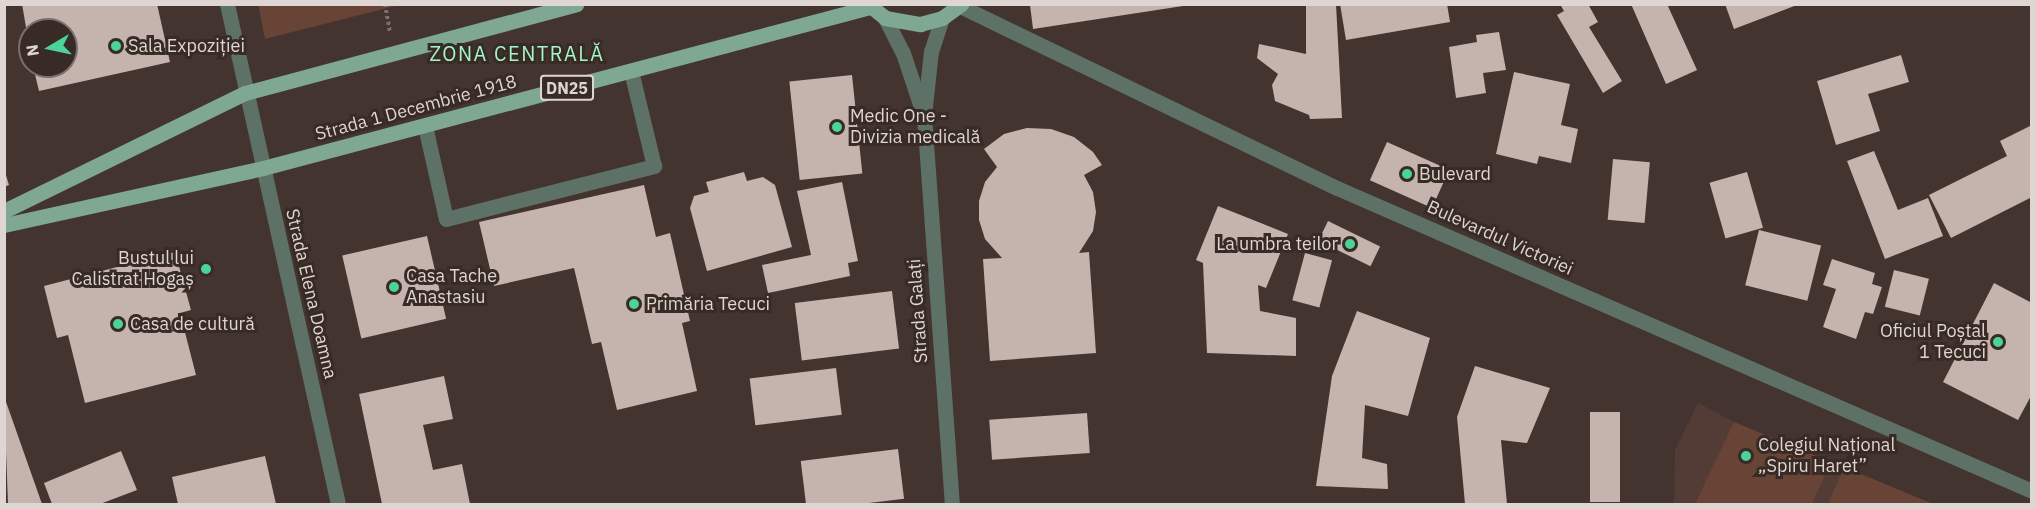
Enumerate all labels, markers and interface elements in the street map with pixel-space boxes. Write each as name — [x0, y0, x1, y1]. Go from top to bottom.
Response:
north arrow — [18, 18, 78, 78]
place label: Sala Expoziției — [128, 35, 245, 57]
marker: Sala Expoziției — [109, 39, 123, 53]
district label: ZONA CENTRALĂ — [429, 41, 605, 65]
text: N — [21, 43, 43, 58]
street label: Strada 1 Decembrie 1918 — [313, 71, 519, 145]
road number: DN25 — [540, 75, 594, 101]
place label: Medic One - Divizia medicală — [850, 106, 980, 148]
marker: Medic One - Divizia medicală — [828, 118, 846, 136]
place label: Bulevard — [1419, 163, 1491, 185]
marker: Bulevard — [1400, 167, 1414, 181]
street label: Bulevardul Victoriei — [1424, 196, 1576, 280]
street label: Strada Elena Doamna — [281, 207, 341, 381]
place label: La umbra teilor — [1216, 233, 1338, 255]
marker: La umbra teilor — [1343, 237, 1357, 251]
place label: Bustul lui Calistrat Hogaș — [72, 248, 194, 290]
street label: Strada Galați — [904, 258, 932, 364]
marker: Bustul lui Calistrat Hogaș — [199, 262, 213, 276]
place label: Casa Tache Anastasiu — [406, 266, 497, 308]
marker: Casa Tache Anastasiu — [387, 280, 401, 294]
place label: Primăria Tecuci — [646, 293, 770, 315]
marker: Primăria Tecuci — [627, 297, 641, 311]
place label: Casa de cultură — [130, 313, 255, 335]
marker: Casa de cultură — [111, 317, 125, 331]
place label: Oficiul Poștal 1 Tecuci — [1880, 321, 1986, 364]
marker: Oficiul Poștal 1 Tecuci — [1991, 335, 2005, 349]
place label: Colegiul Național „Spiru Haret” — [1758, 435, 1895, 478]
marker: Colegiul Național „Spiru Haret” — [1739, 449, 1753, 463]

